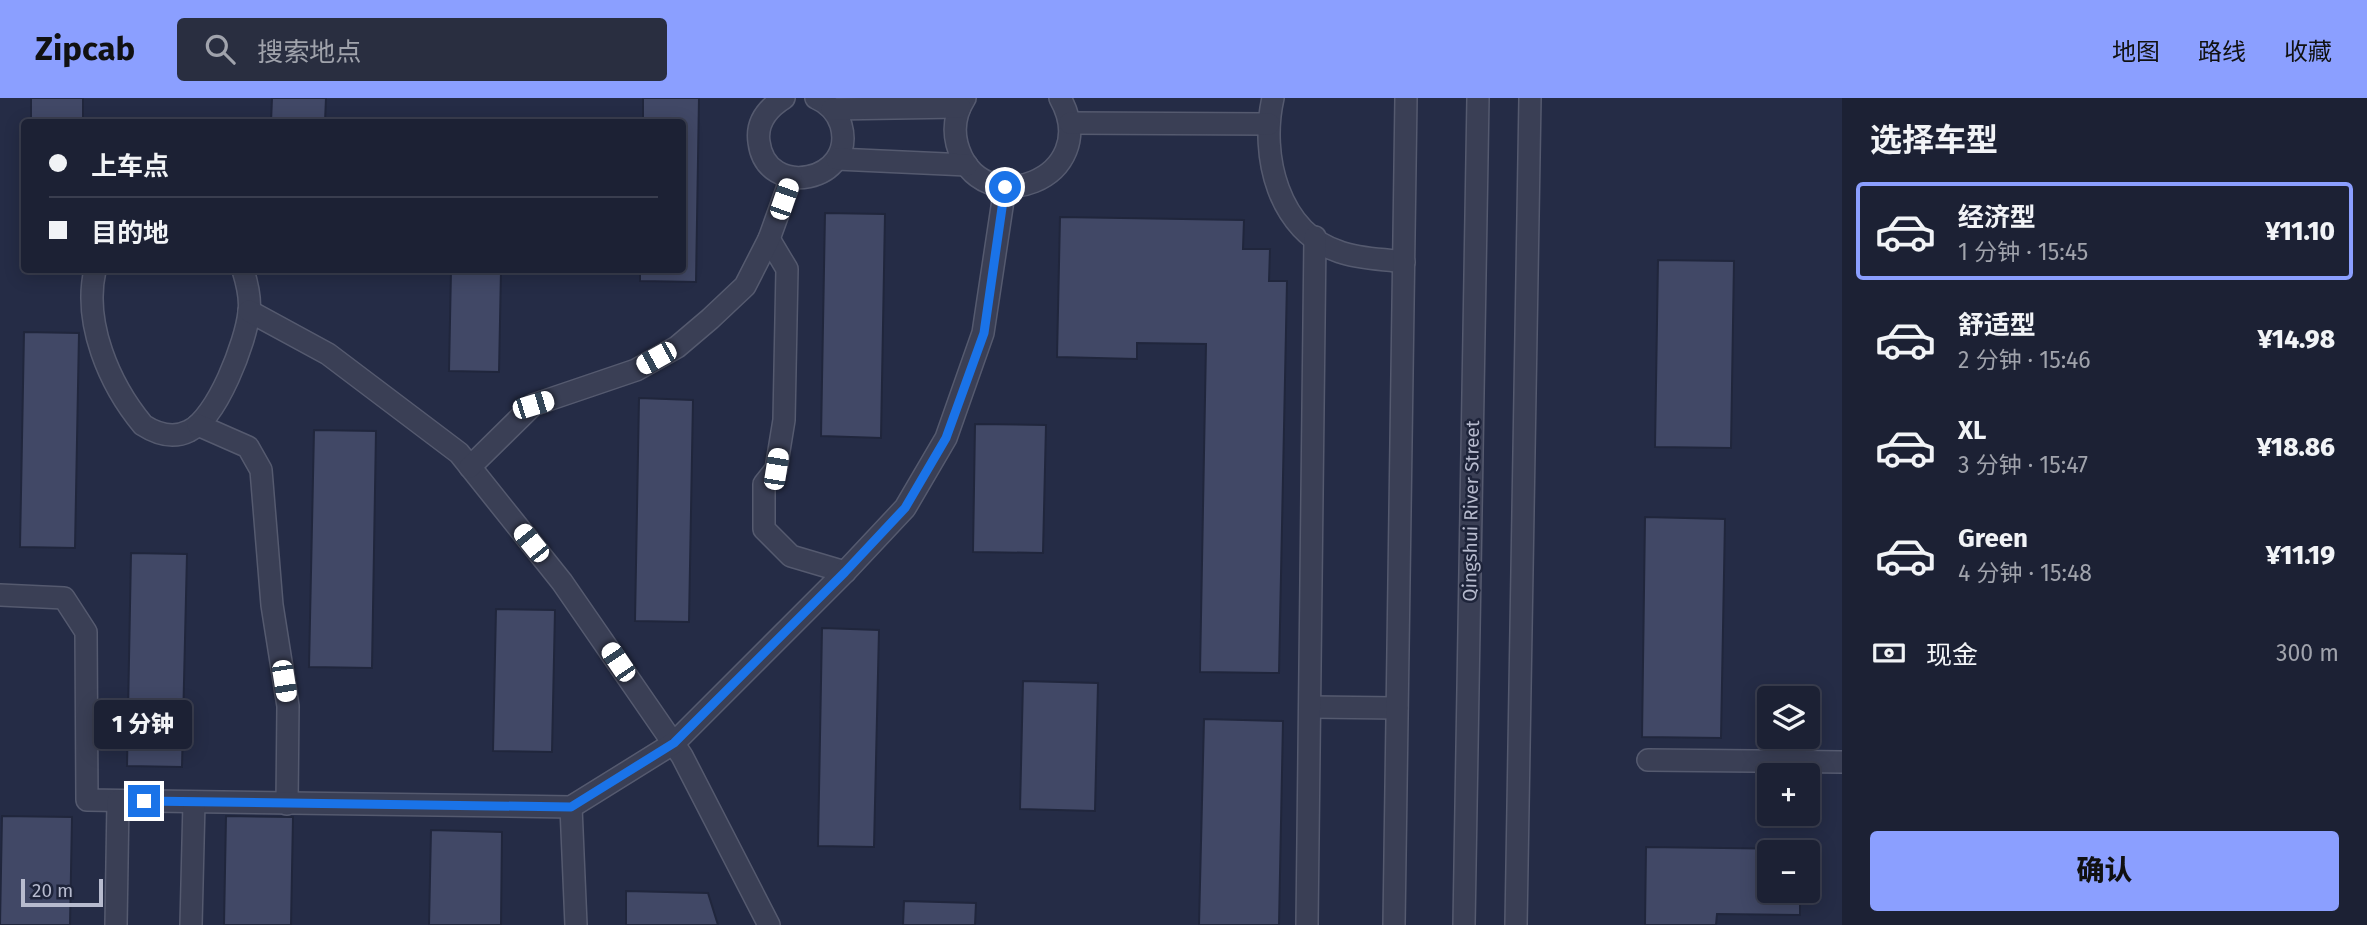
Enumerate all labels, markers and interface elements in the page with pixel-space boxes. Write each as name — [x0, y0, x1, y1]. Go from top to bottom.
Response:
search box — [177, 18, 667, 81]
text: Zipcab — [35, 29, 135, 69]
icon: search — [201, 30, 239, 68]
text: 搜索地点 — [257, 37, 361, 68]
text: 地图 — [2112, 38, 2160, 66]
text: 路线 — [2198, 38, 2246, 66]
text: 收藏 — [2284, 38, 2332, 66]
text: 选择车型 — [1870, 121, 1998, 159]
text: 上车点 — [91, 151, 169, 182]
route start — [989, 171, 1021, 203]
car — [768, 176, 801, 222]
icon: car — [1874, 200, 1937, 263]
text: 经济型 — [1958, 202, 2036, 233]
text: ¥11.10 — [2265, 216, 2335, 247]
text: 目的地 — [91, 218, 169, 249]
text: 1 分钟 · 15:45 — [1958, 238, 2088, 266]
icon: car — [1874, 308, 1937, 371]
text: 舒适型 — [1958, 310, 2036, 341]
text: ¥14.98 — [2258, 324, 2335, 355]
car — [633, 339, 680, 377]
text: 2 分钟 · 15:46 — [1958, 346, 2091, 374]
car — [510, 389, 557, 421]
text: XL — [1958, 415, 1986, 446]
icon: car — [1874, 416, 1937, 479]
street label: Qingshui River Street — [1458, 420, 1484, 602]
text: ¥18.86 — [2257, 432, 2335, 463]
car — [763, 447, 790, 491]
text: 3 分钟 · 15:47 — [1958, 451, 2088, 479]
car — [510, 520, 553, 566]
text: Green — [1958, 523, 2028, 554]
icon: car — [1874, 524, 1937, 587]
text: ¥11.19 — [2266, 540, 2335, 571]
text: 4 分钟 · 15:48 — [1958, 559, 2092, 587]
icon: cash — [1870, 634, 1908, 672]
car — [598, 639, 639, 685]
text: 300 m — [2276, 639, 2339, 667]
text: 现金 — [1926, 640, 1978, 671]
car — [271, 659, 298, 703]
map controls — [1757, 686, 1820, 903]
button: layers — [1757, 686, 1820, 749]
callout: 1 分钟 — [95, 700, 193, 748]
text: 1 分钟 — [112, 710, 174, 738]
button: + — [1757, 763, 1820, 826]
route end — [128, 785, 160, 817]
button: 确认 — [1870, 831, 2339, 911]
button: − — [1757, 840, 1820, 903]
scale bar — [21, 876, 103, 908]
text: 20 m — [32, 879, 73, 902]

